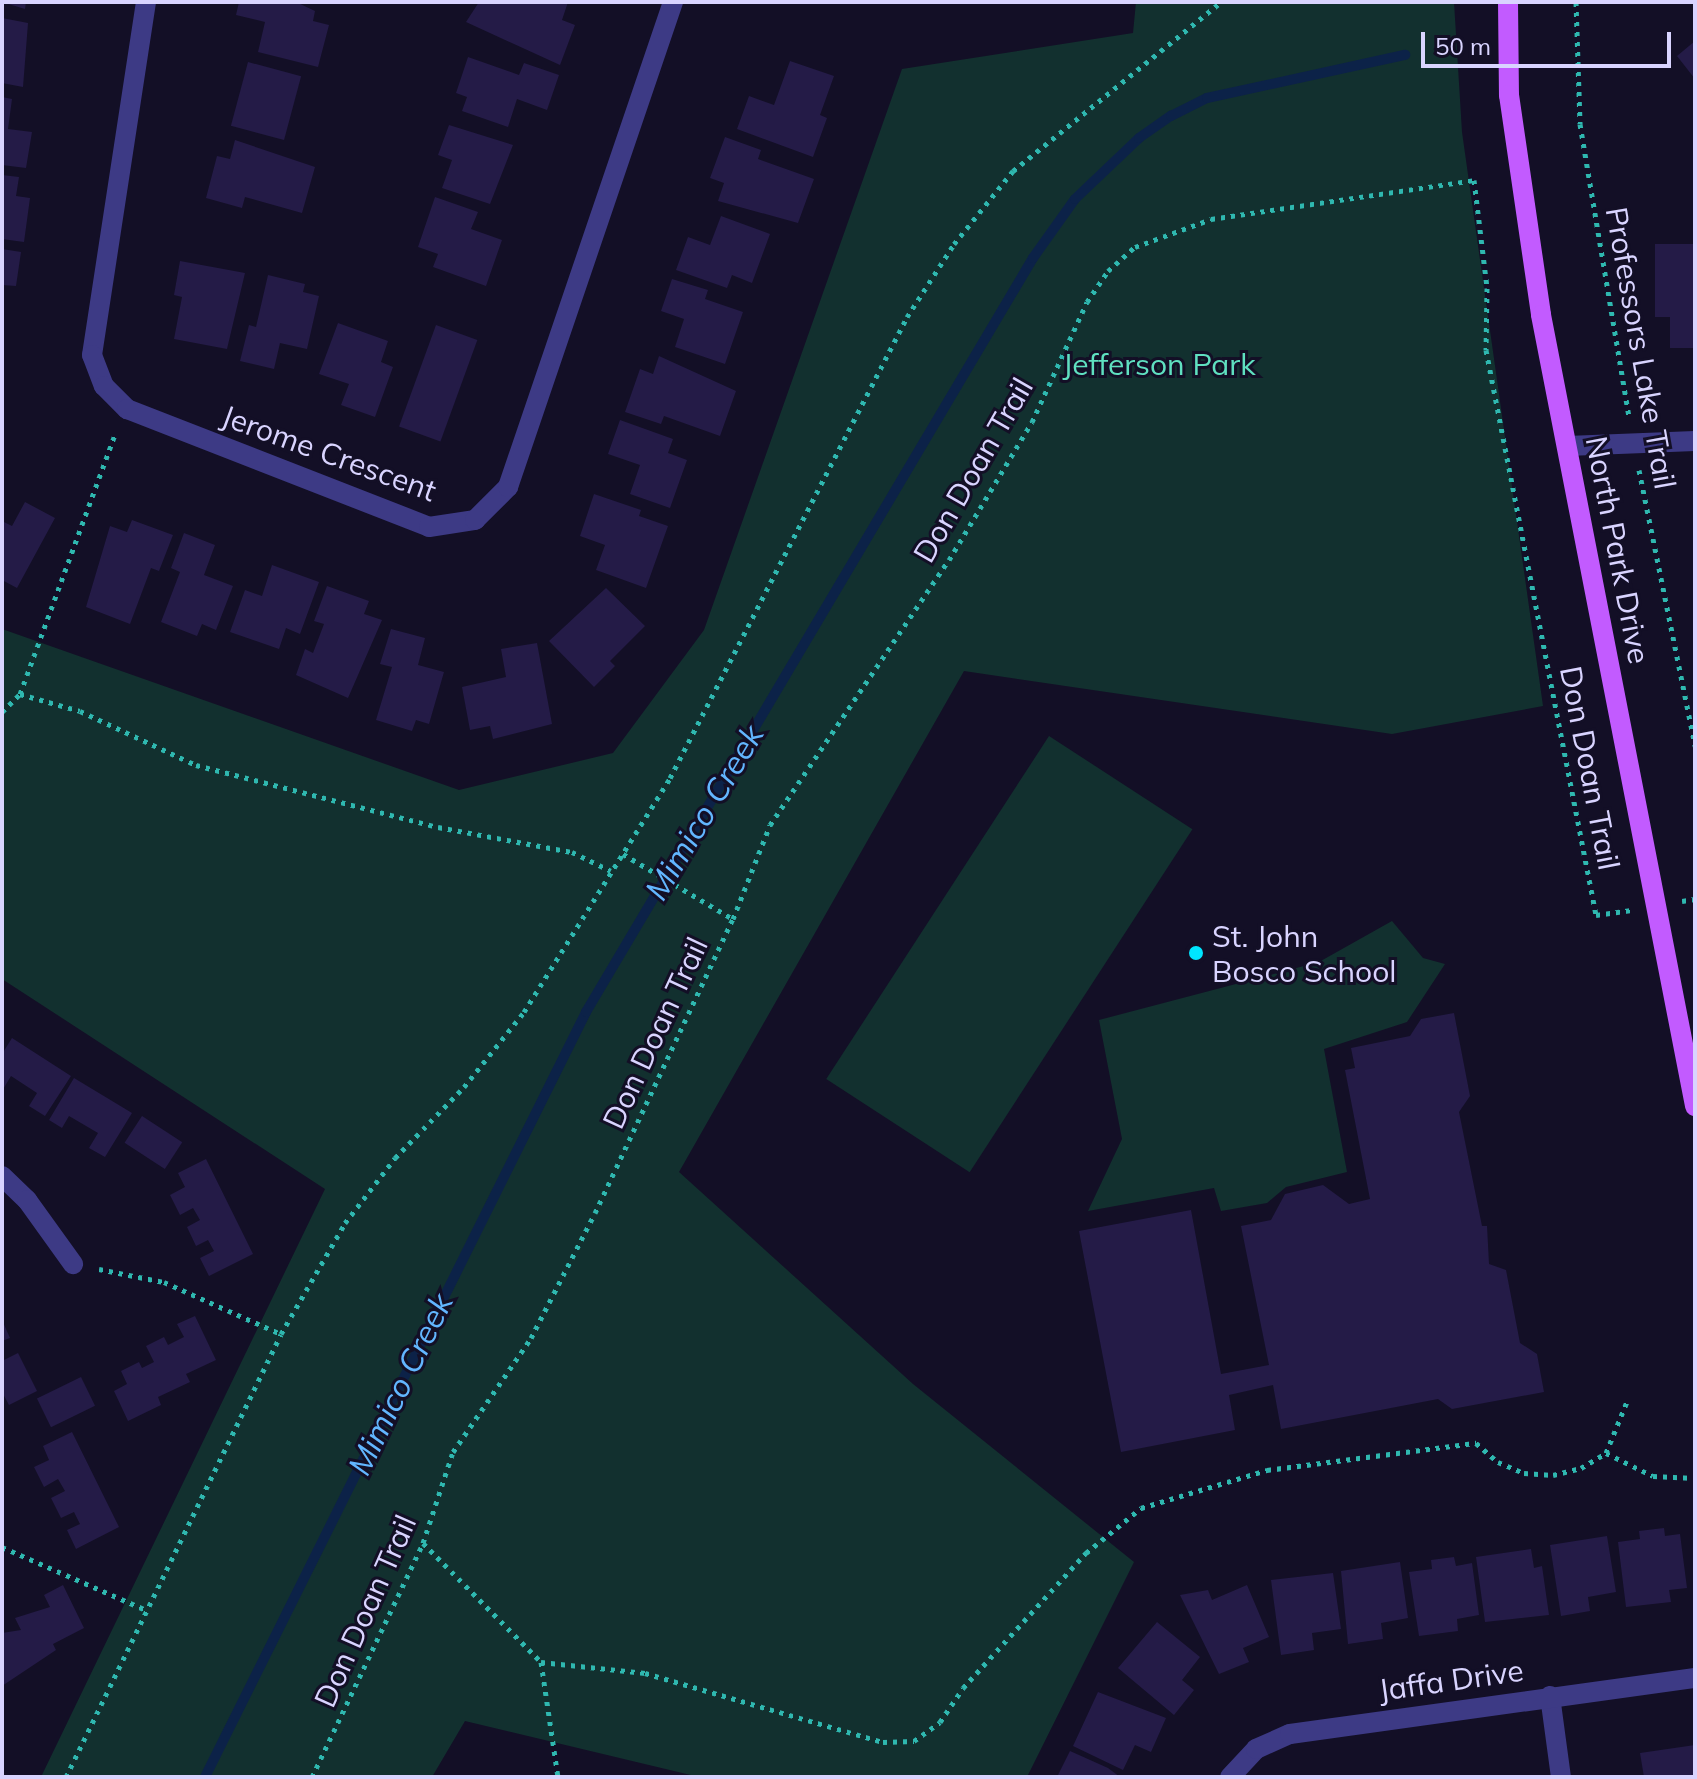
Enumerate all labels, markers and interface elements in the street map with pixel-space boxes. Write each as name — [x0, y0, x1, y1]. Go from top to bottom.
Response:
scale bar — [1425, 16, 1675, 66]
text: 50 m — [1435, 31, 1491, 61]
street label: Professors Lake Trail — [1598, 204, 1684, 492]
park label: Jefferson Park — [1062, 346, 1256, 382]
street label: Don Doan Trail — [906, 371, 1040, 569]
street label: Jerome Crescent — [217, 397, 441, 509]
street label: North Park Drive — [1578, 433, 1658, 667]
street label: Don Doan Trail — [1553, 663, 1627, 873]
water label: Mimico Creek — [637, 717, 771, 907]
place label: St. John Bosco School — [1212, 918, 1396, 988]
street label: Don Doan Trail — [595, 932, 715, 1134]
marker: St. John Bosco School — [1187, 944, 1205, 962]
water label: Mimico Creek — [339, 1287, 461, 1481]
street label: Don Doan Trail — [307, 1509, 423, 1713]
street label: Jaffa Drive — [1376, 1652, 1526, 1708]

